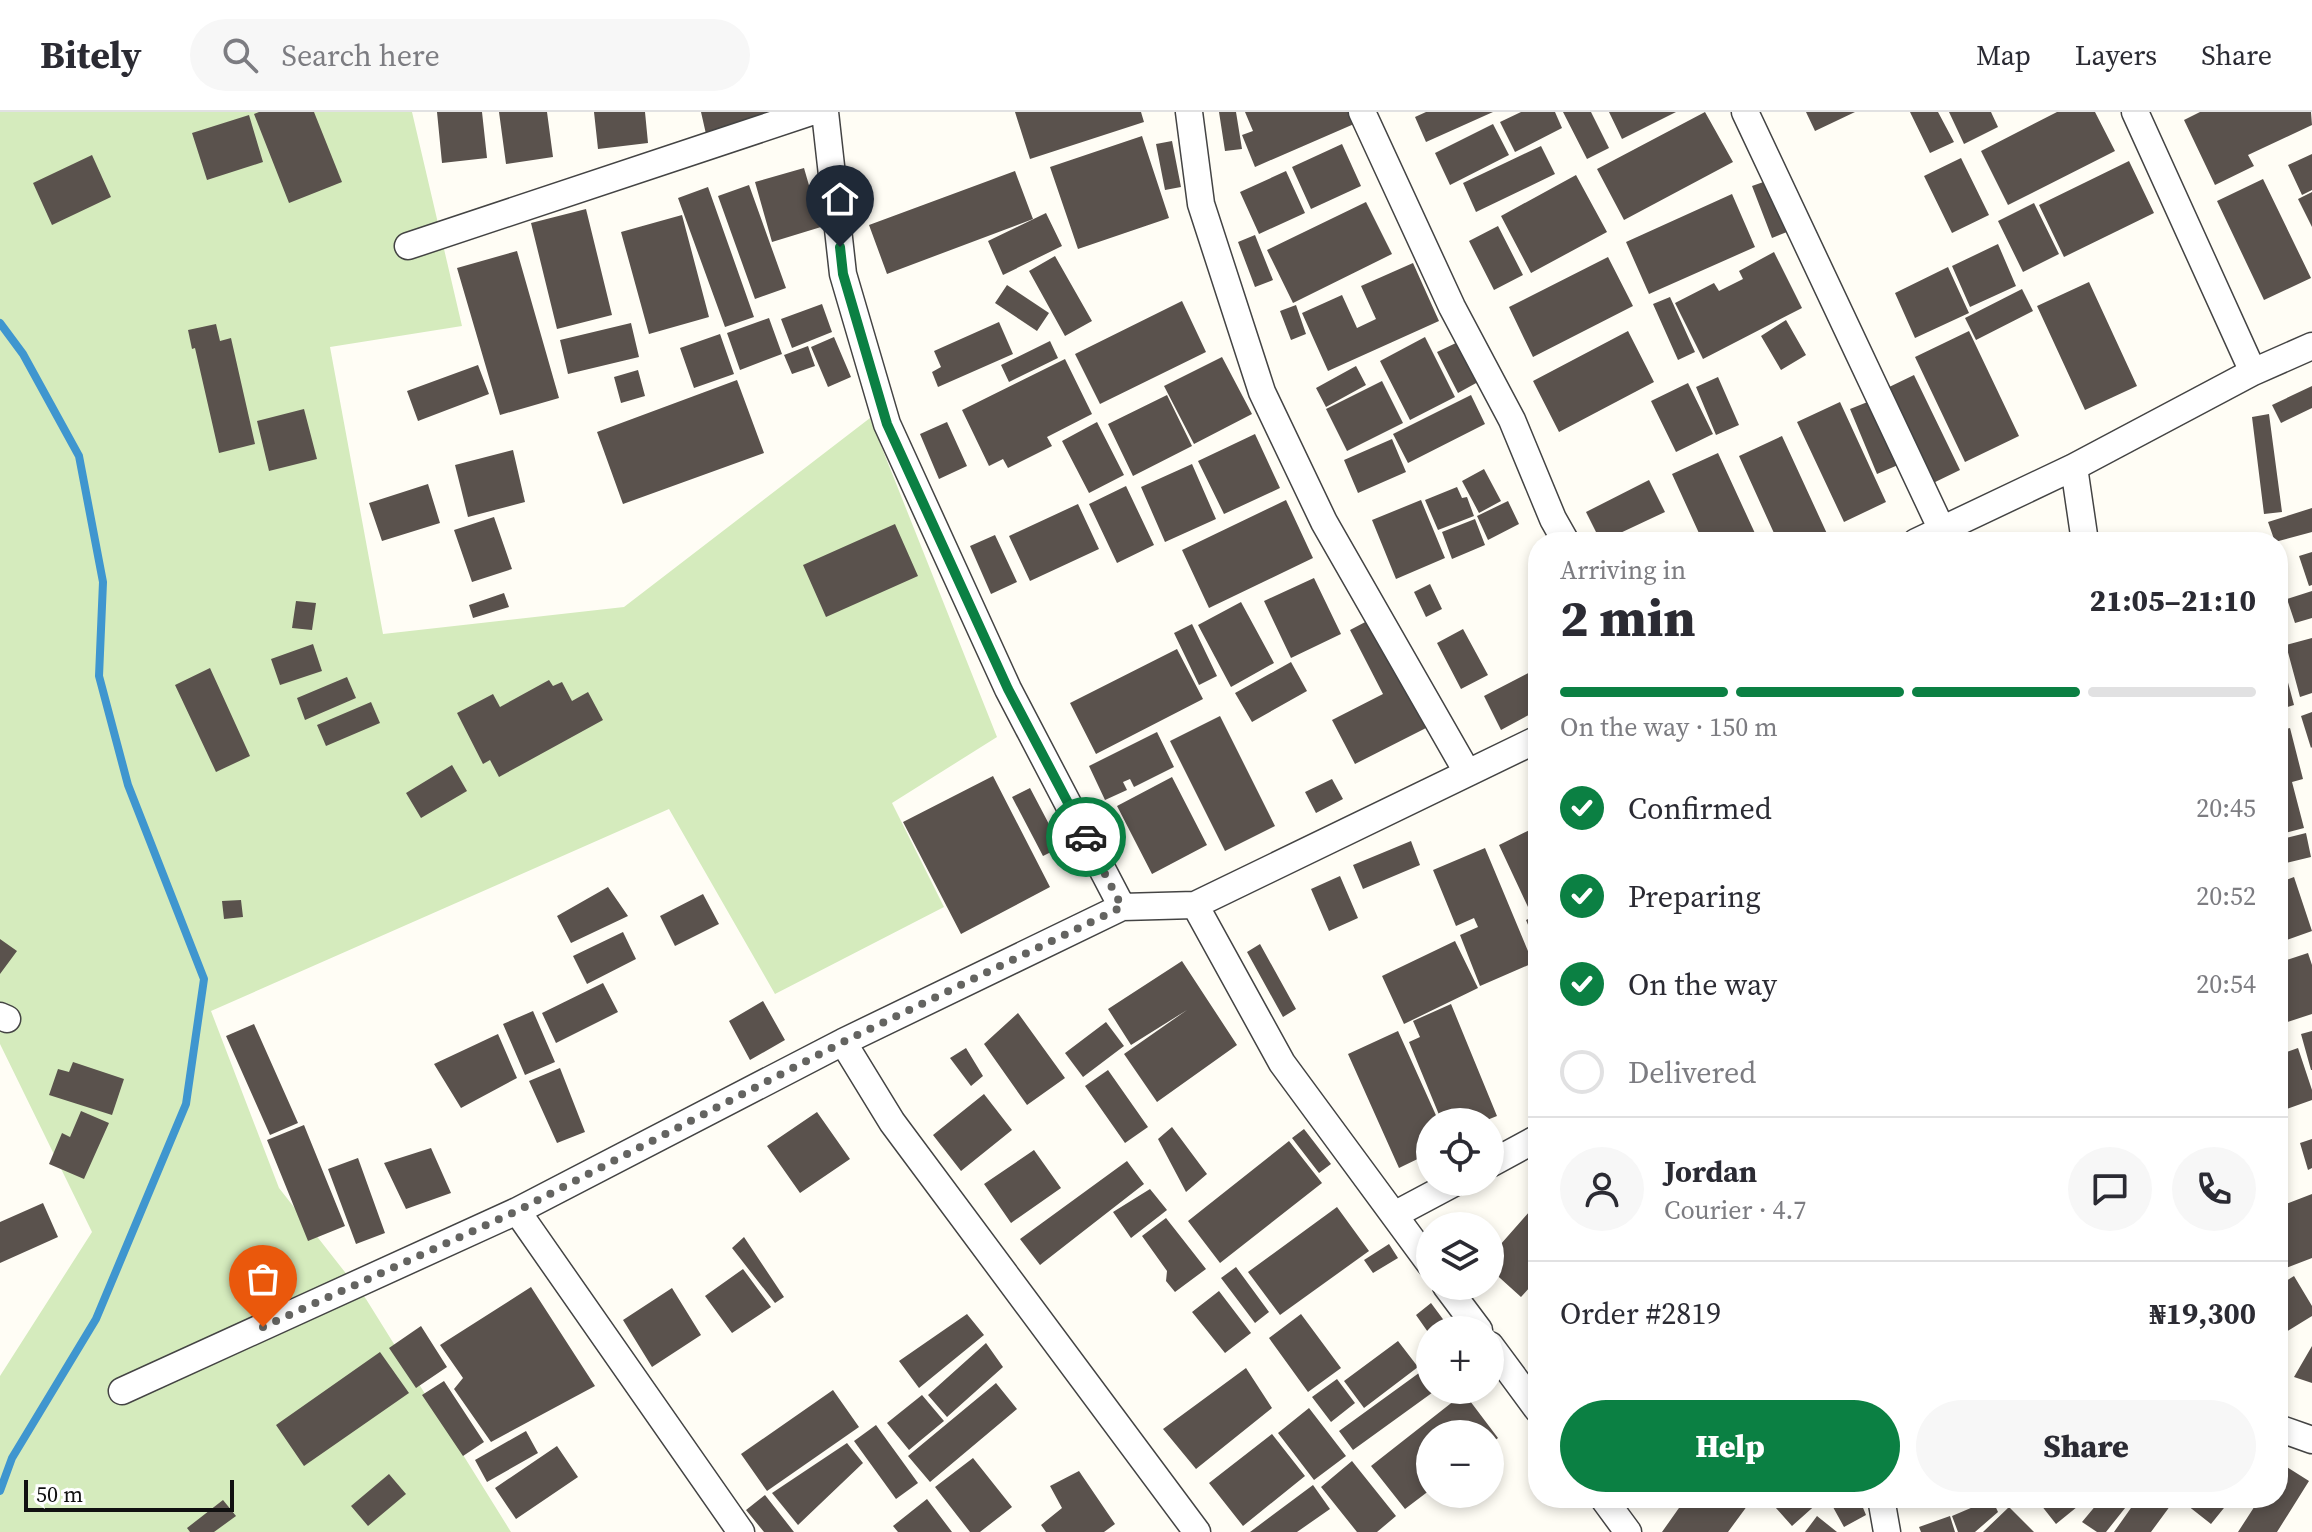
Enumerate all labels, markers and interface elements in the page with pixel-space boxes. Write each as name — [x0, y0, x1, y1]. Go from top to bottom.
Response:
search box — [190, 19, 750, 91]
text: Bitely — [40, 29, 142, 81]
icon: search — [218, 33, 262, 77]
text: Search here — [282, 35, 440, 76]
text: Map — [1976, 36, 2031, 74]
text: Layers — [2075, 36, 2157, 74]
text: Share — [2201, 36, 2272, 74]
pin — [806, 165, 874, 247]
icon: home — [818, 177, 862, 221]
text: Arriving in — [1560, 552, 1686, 588]
text: 21:05–21:10 — [2089, 580, 2256, 621]
text: 2 min — [1560, 582, 1696, 653]
text: On the way · 150 m — [1560, 709, 1778, 745]
icon: check — [1560, 786, 1604, 830]
text: Confirmed — [1628, 788, 1772, 829]
text: 20:45 — [2196, 790, 2256, 826]
courier — [1046, 797, 1126, 877]
icon: car — [1064, 815, 1108, 859]
icon: check — [1560, 874, 1604, 918]
text: Preparing — [1628, 876, 1761, 917]
text: 20:52 — [2196, 878, 2256, 914]
icon: check — [1560, 962, 1604, 1006]
text: On the way — [1628, 964, 1777, 1005]
text: 20:54 — [2196, 966, 2256, 1002]
text: Delivered — [1628, 1052, 1756, 1093]
map controls — [1416, 1108, 1504, 1508]
button: locate — [1416, 1108, 1504, 1196]
button: person — [1560, 1147, 1644, 1231]
button: chat — [2068, 1147, 2152, 1231]
button: phone — [2172, 1147, 2256, 1231]
text: Jordan — [1664, 1151, 1757, 1192]
text: Courier · 4.7 — [1664, 1192, 1806, 1228]
button: layers — [1416, 1212, 1504, 1300]
pin — [229, 1245, 297, 1327]
icon: bag — [241, 1257, 285, 1301]
text: Order #2819 — [1560, 1293, 1721, 1334]
text: ₦19,300 — [2149, 1293, 2256, 1334]
button: + — [1416, 1316, 1504, 1404]
button: Help — [1560, 1400, 1900, 1492]
button: Share — [1916, 1400, 2256, 1492]
button: − — [1416, 1420, 1504, 1508]
scale bar — [24, 1476, 234, 1512]
text: 50 m — [36, 1479, 83, 1509]

